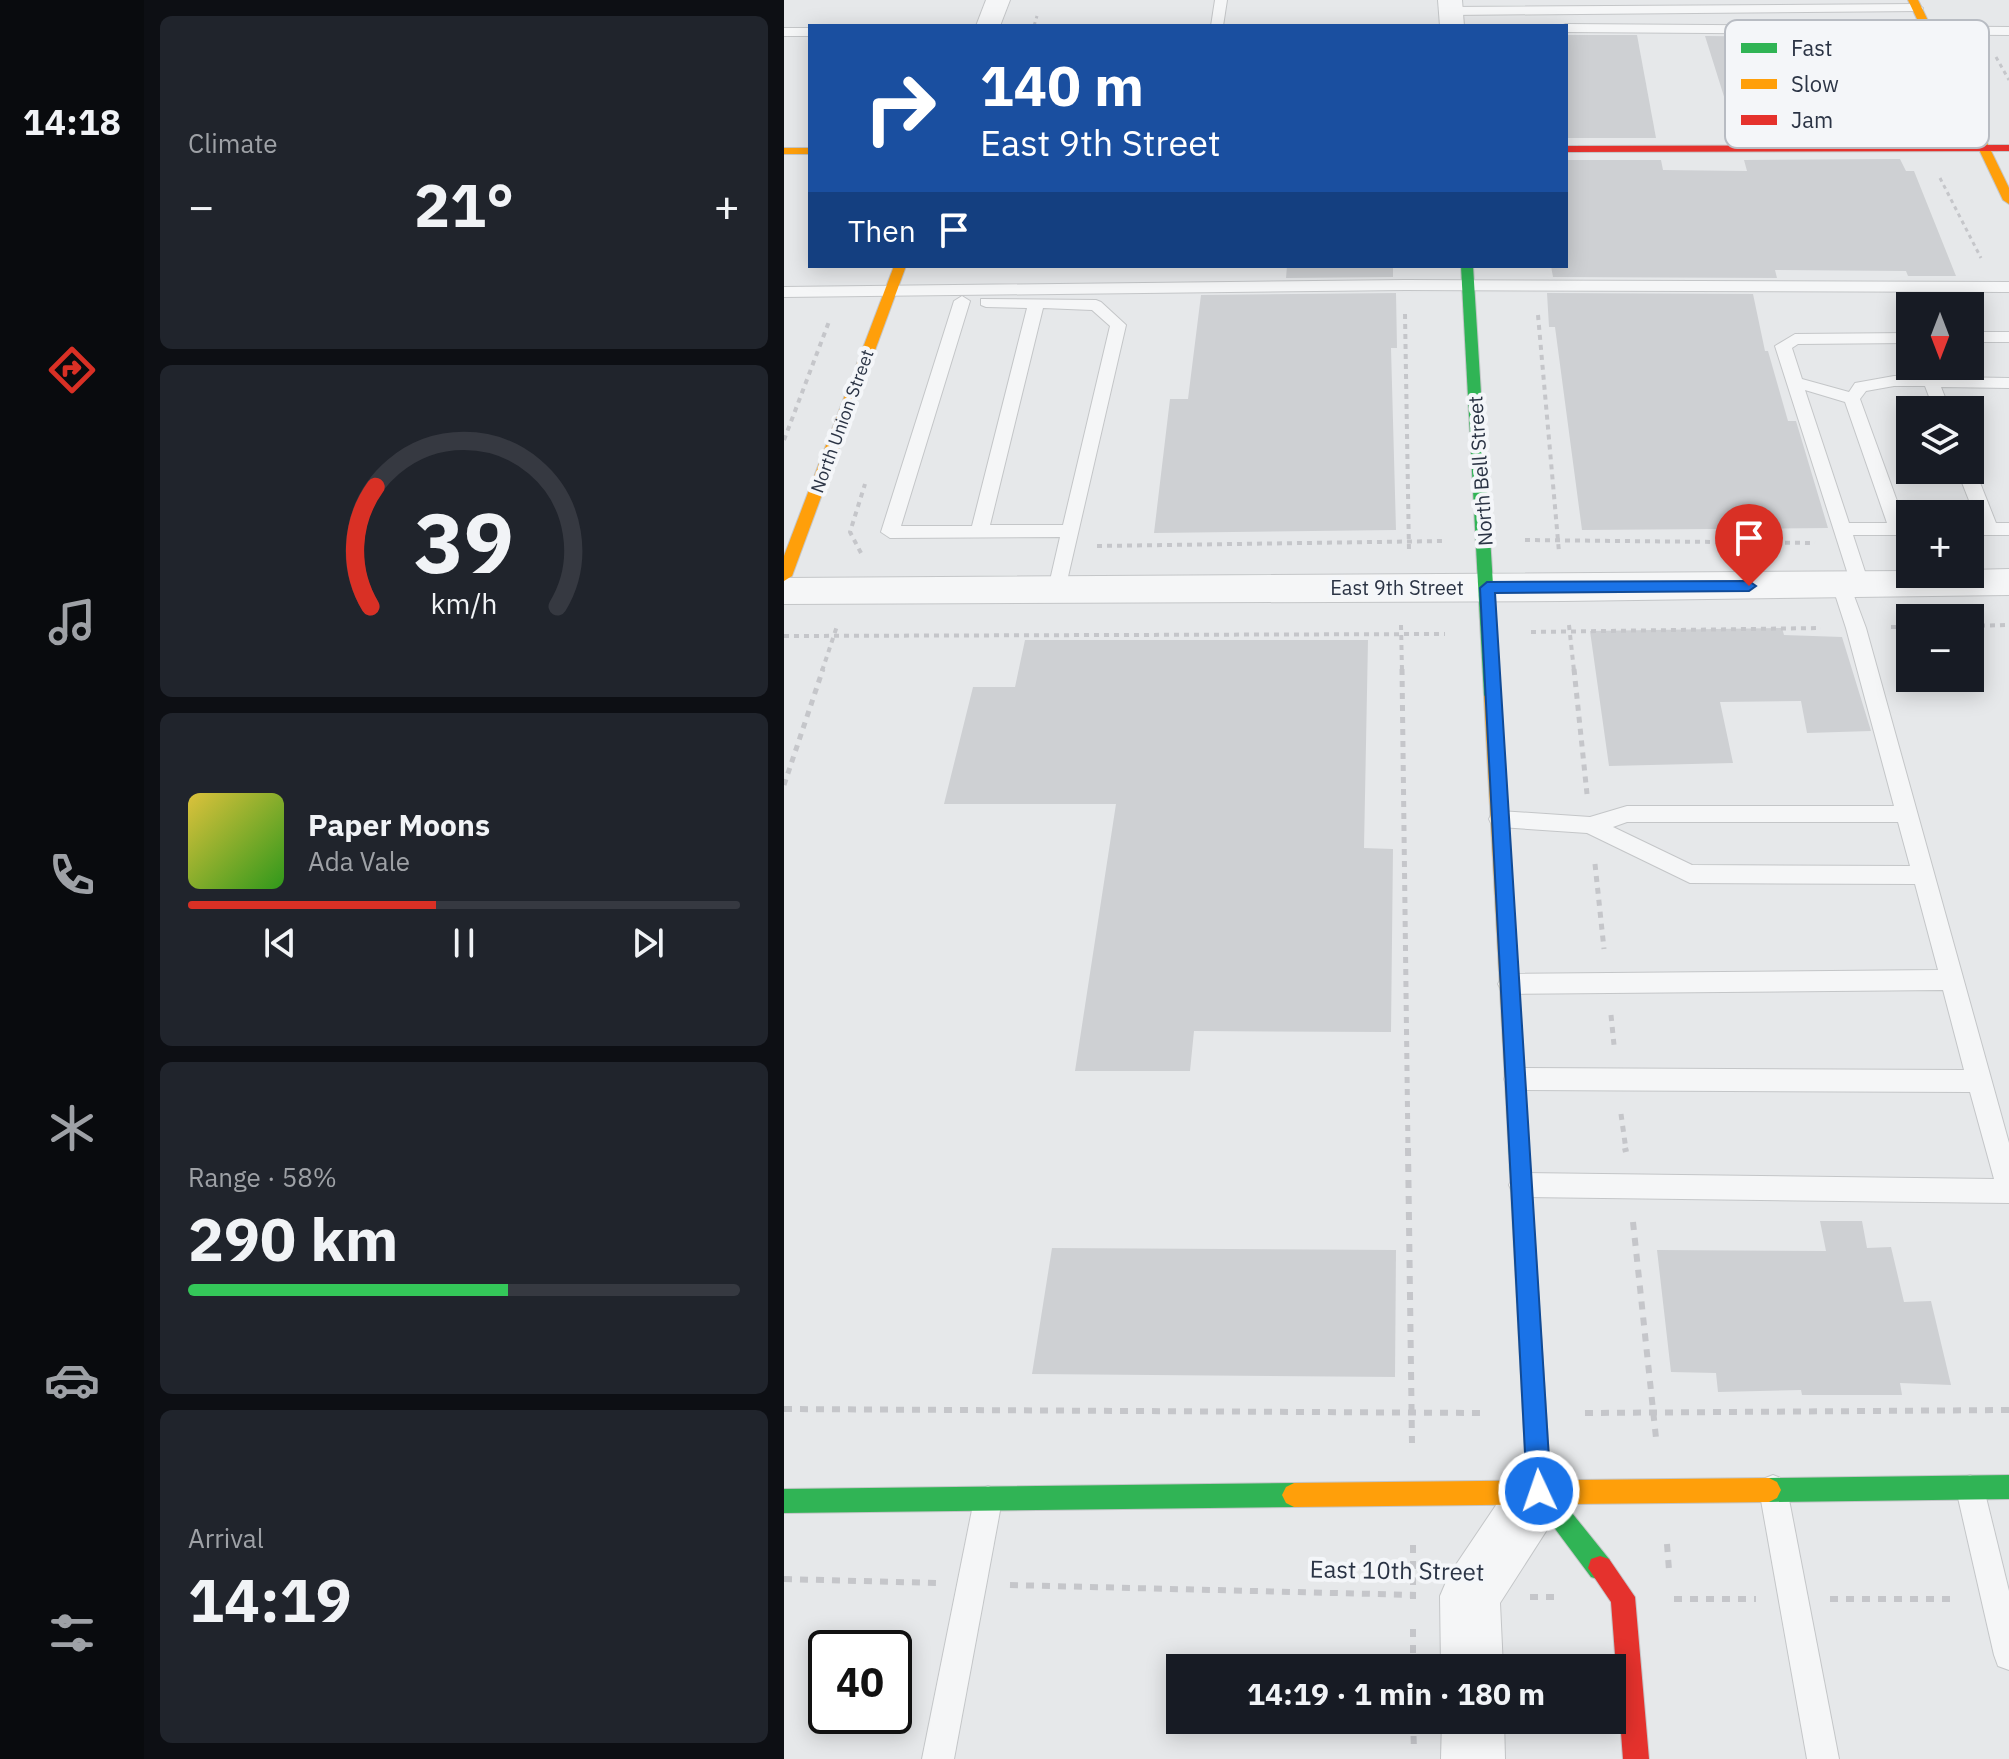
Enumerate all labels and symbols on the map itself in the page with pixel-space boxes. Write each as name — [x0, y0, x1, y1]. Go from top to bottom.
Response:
legend — [1725, 20, 1989, 148]
text: Fast — [1791, 33, 1832, 62]
text: Slow — [1791, 69, 1839, 98]
text: Jam — [1791, 105, 1833, 134]
north arrow — [1896, 292, 1984, 380]
street label: North Union Street — [805, 346, 879, 496]
street label: North Bell Street — [1461, 395, 1499, 547]
pin — [1715, 504, 1783, 586]
street label: East 9th Street — [1330, 574, 1464, 601]
position arrow — [1497, 1449, 1581, 1533]
street label: East 10th Street — [1309, 1552, 1485, 1588]
speed limit sign: 40 — [808, 1630, 912, 1734]

